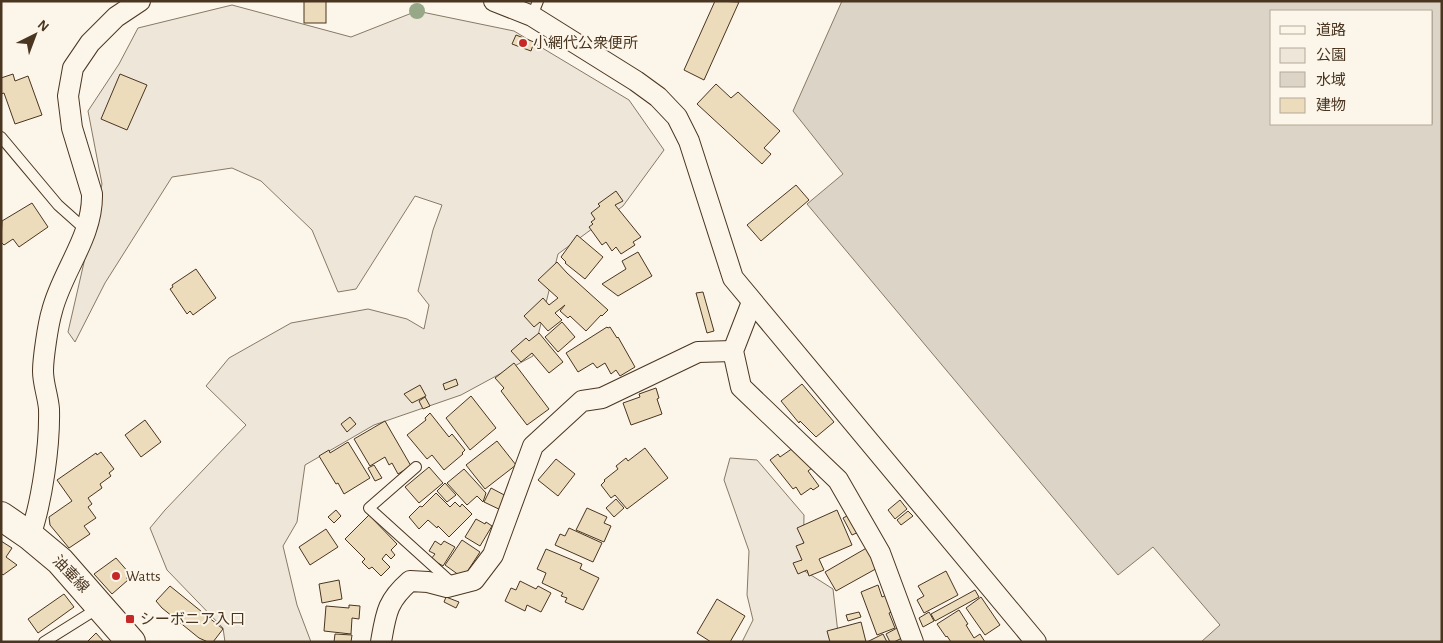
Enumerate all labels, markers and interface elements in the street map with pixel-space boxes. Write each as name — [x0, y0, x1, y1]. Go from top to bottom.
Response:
north arrow — [10, 10, 60, 60]
legend — [1270, 10, 1433, 125]
text: N — [35, 18, 51, 35]
text: 道路 — [1316, 22, 1346, 38]
place label: 小網代公衆便所 — [533, 34, 638, 51]
marker: 小網代公衆便所 — [517, 37, 529, 49]
text: 公園 — [1316, 47, 1346, 63]
text: 水域 — [1316, 72, 1346, 88]
text: 建物 — [1316, 97, 1346, 113]
street label: 油壷線 — [50, 552, 92, 596]
place label: Watts — [126, 569, 161, 584]
marker: Watts — [110, 570, 122, 582]
place label: シーボニア入口 — [140, 611, 245, 627]
marker: シーボニア入口 — [124, 613, 136, 625]

